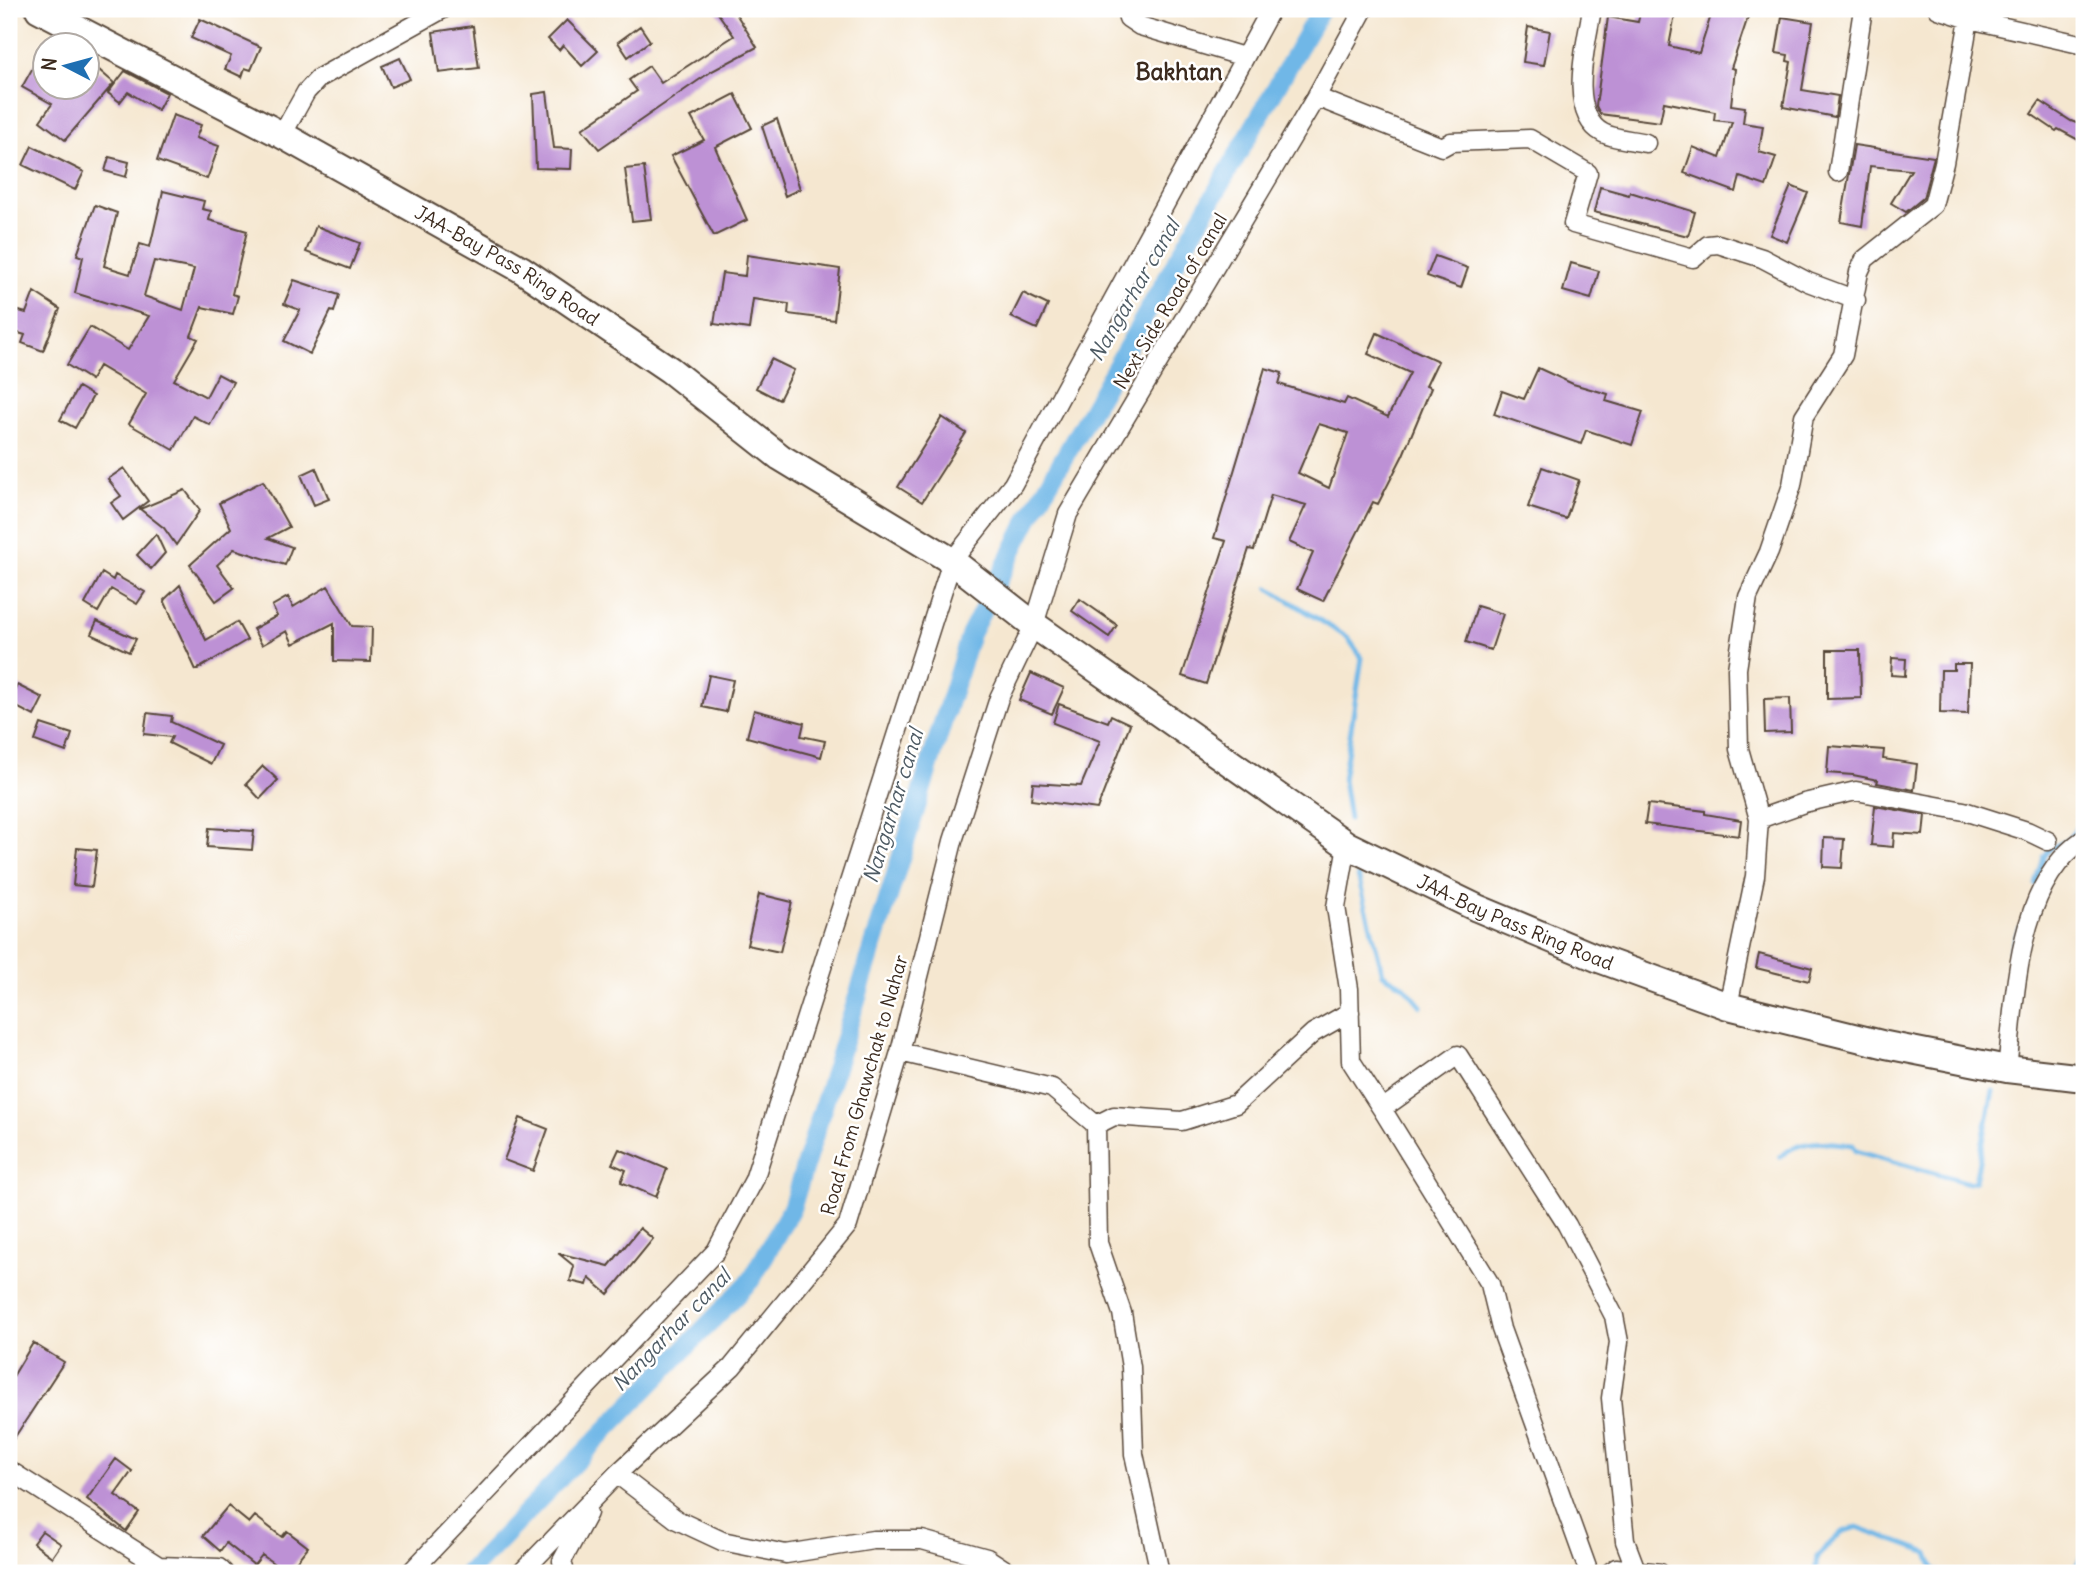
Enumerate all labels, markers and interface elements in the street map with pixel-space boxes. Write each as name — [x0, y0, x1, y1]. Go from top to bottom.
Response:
north arrow — [32, 32, 102, 102]
text: N — [36, 56, 62, 72]
district label: Bakhtan — [1135, 57, 1223, 86]
street label: JAA-Bay Pass Ring Road — [411, 200, 604, 331]
street label: Next Side Road of canal — [1108, 209, 1232, 393]
water label: Nangarhar canal — [1082, 211, 1187, 366]
water label: Nangarhar canal — [857, 722, 930, 886]
street label: JAA-Bay Pass Ring Road — [1413, 869, 1617, 975]
street label: Road From Ghawchak to Nahar — [815, 952, 913, 1218]
water label: Nangarhar canal — [606, 1261, 739, 1397]

